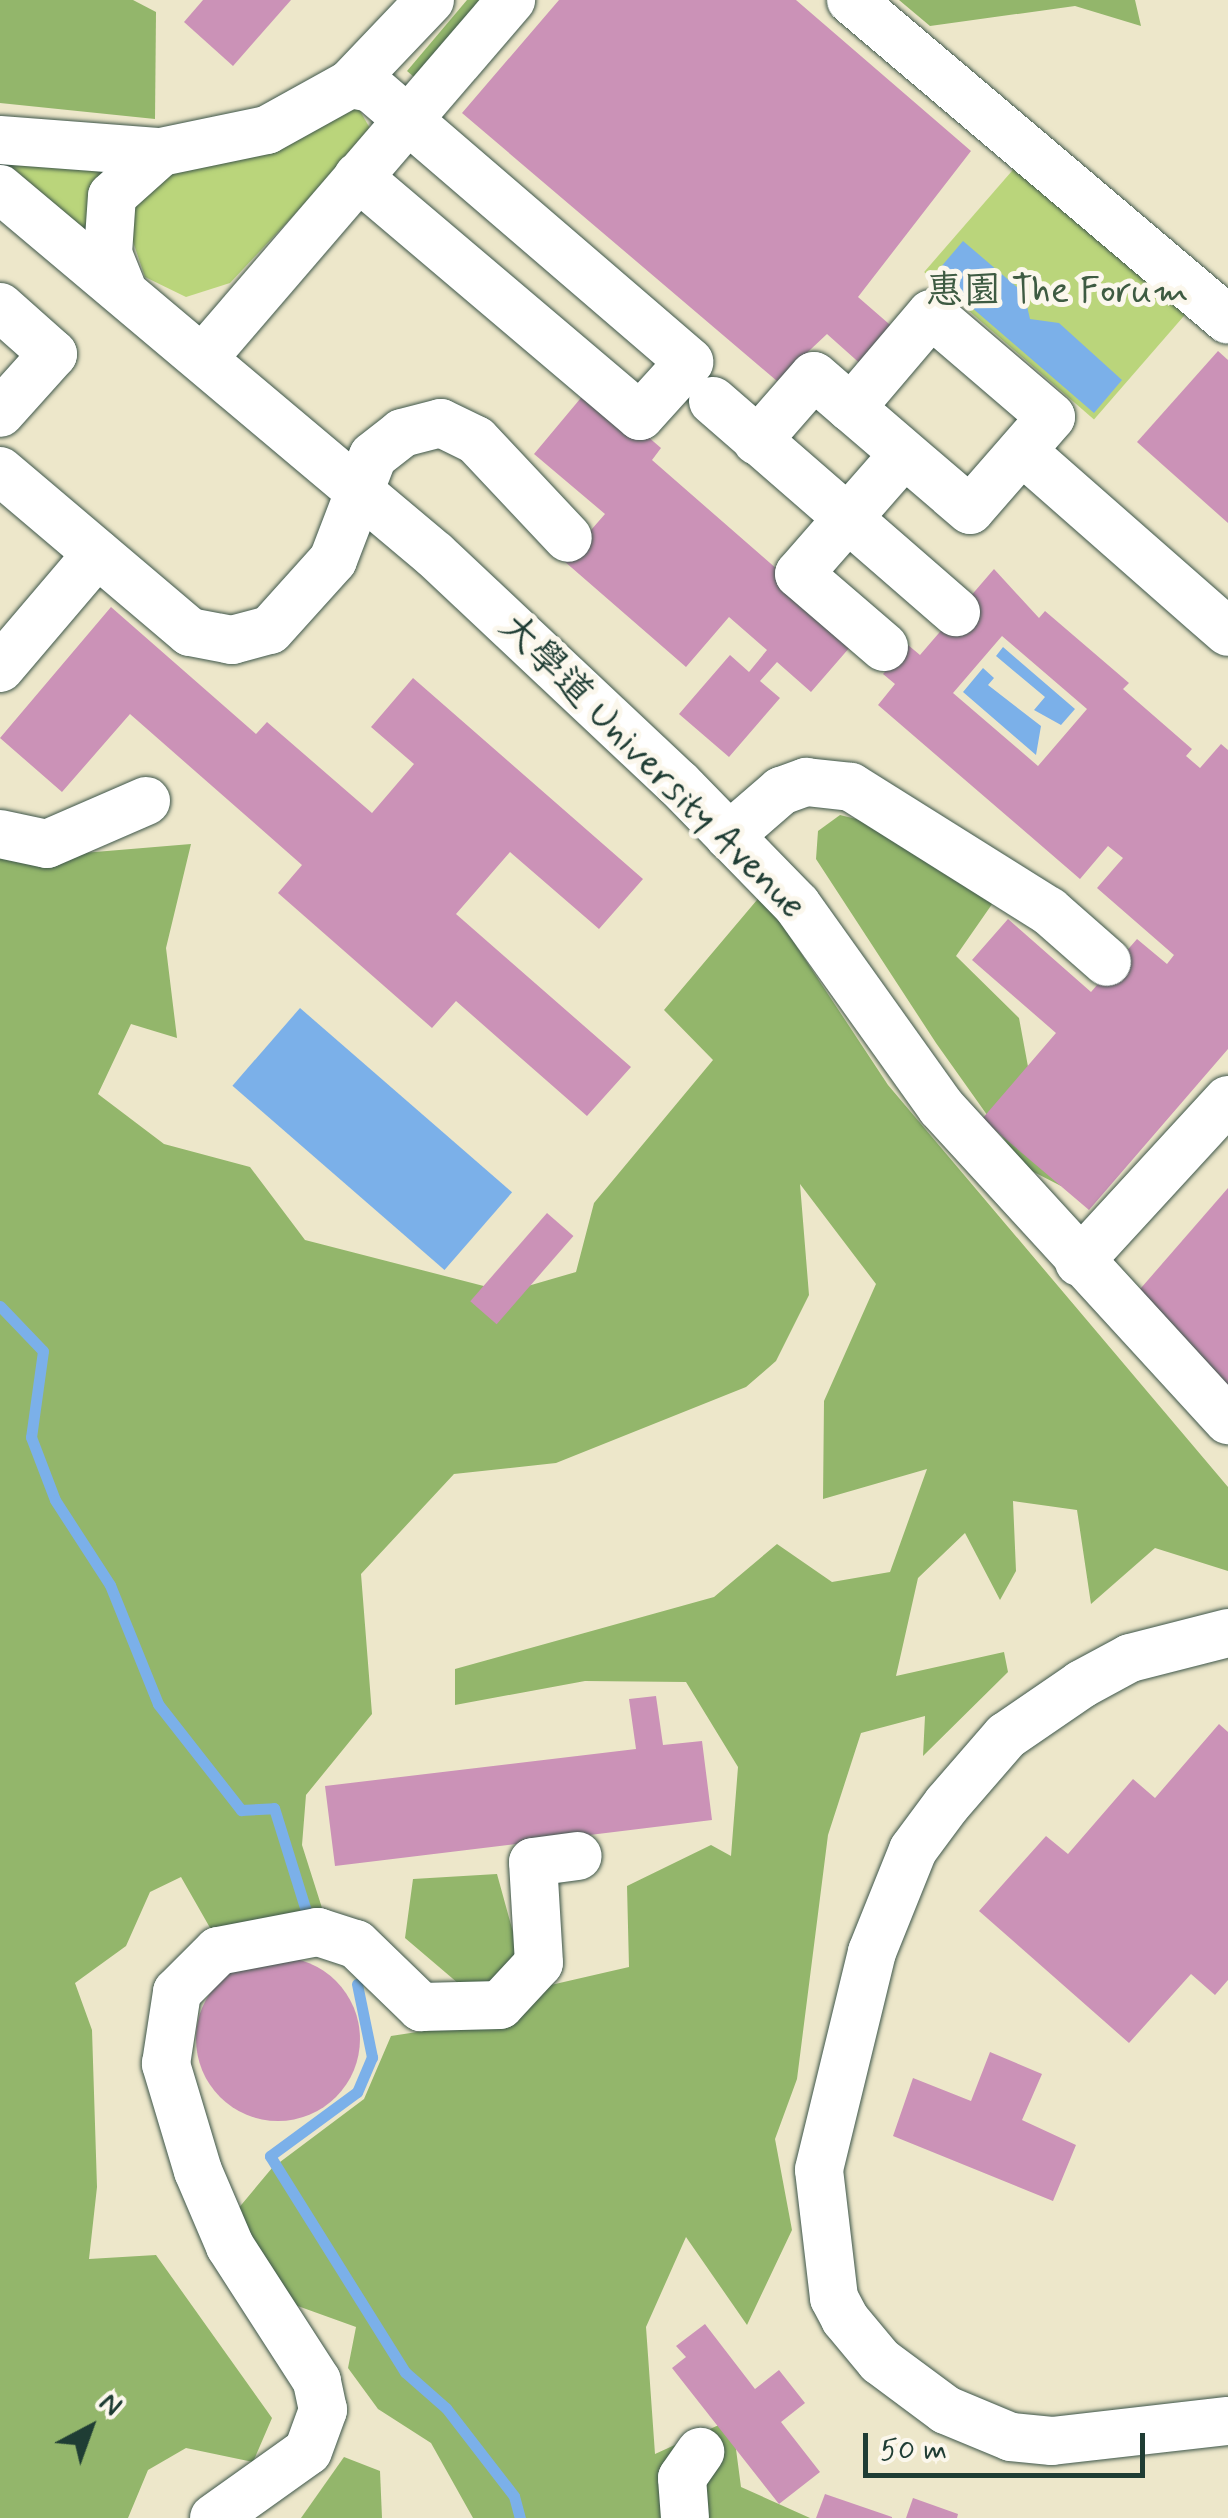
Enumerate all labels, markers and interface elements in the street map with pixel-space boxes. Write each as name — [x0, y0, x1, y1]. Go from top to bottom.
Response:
park label: 惠園 The Forum — [927, 269, 1187, 315]
street label: 大學道 University Avenue — [488, 603, 816, 931]
north arrow — [40, 2378, 140, 2478]
text: N — [91, 2385, 129, 2425]
scale bar — [868, 2413, 1150, 2475]
text: 50 m — [880, 2431, 947, 2470]

